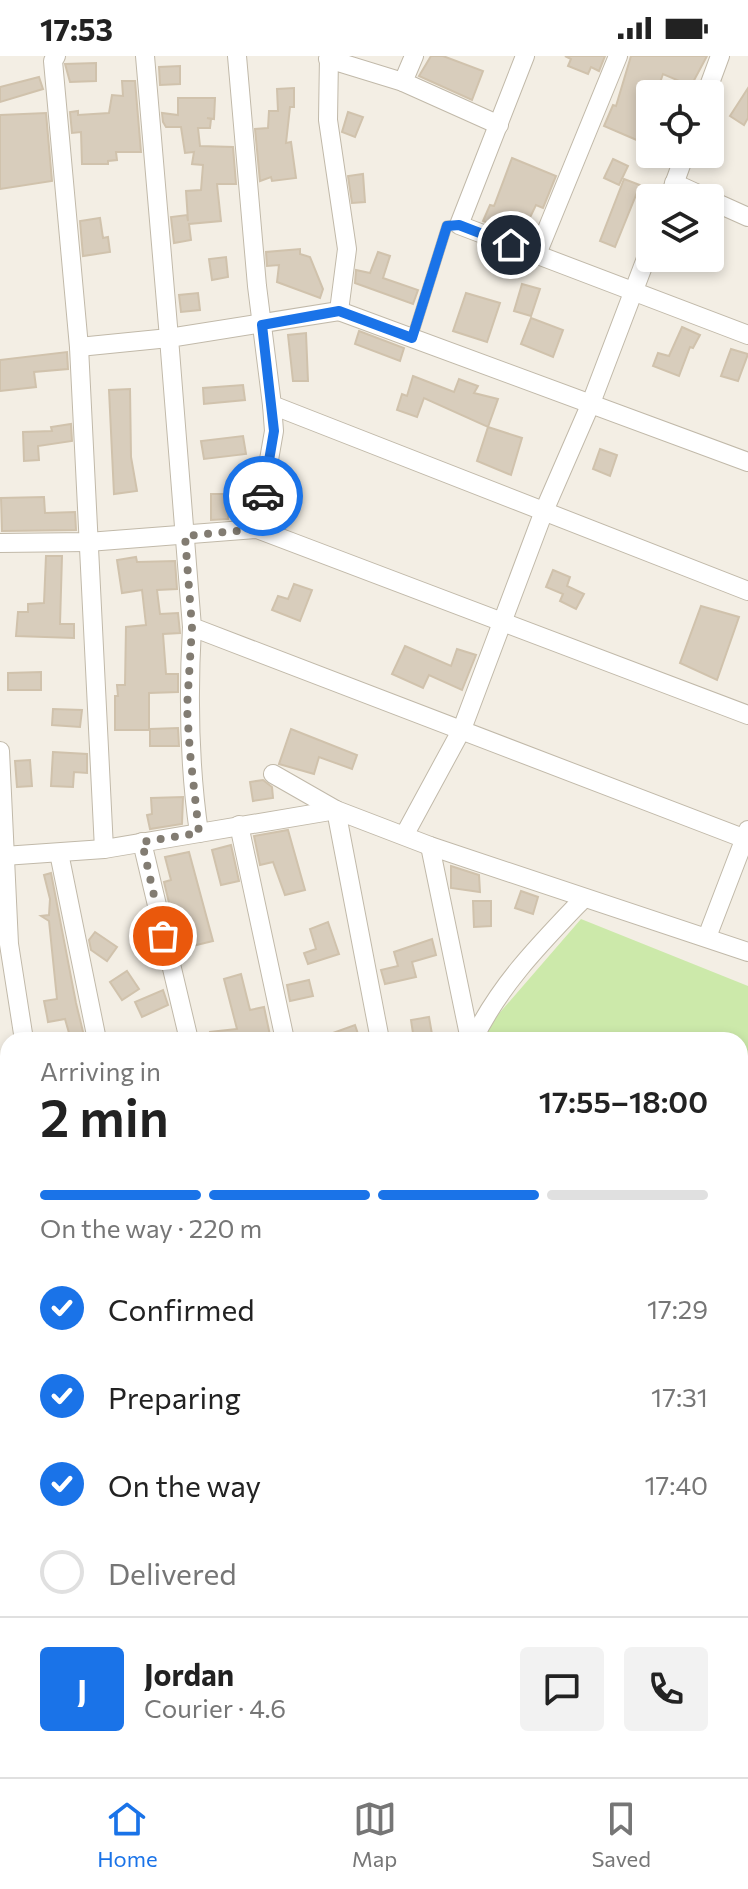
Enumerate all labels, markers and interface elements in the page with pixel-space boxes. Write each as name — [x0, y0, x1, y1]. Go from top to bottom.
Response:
text: 17:53 — [40, 10, 113, 47]
map controls — [636, 80, 724, 272]
button: locate — [636, 80, 724, 168]
button: layers — [636, 184, 724, 272]
pin — [477, 211, 545, 279]
icon: home — [489, 223, 533, 267]
courier — [223, 456, 303, 536]
icon: car — [241, 474, 285, 518]
pin — [129, 902, 197, 970]
icon: bag — [141, 914, 185, 958]
text: Arriving in — [40, 1055, 161, 1086]
text: 17:55–18:00 — [539, 1082, 708, 1119]
text: 2 min — [40, 1084, 169, 1148]
text: On the way · 220 m — [40, 1212, 262, 1243]
icon: check — [40, 1286, 84, 1330]
text: Confirmed — [108, 1290, 255, 1327]
text: 17:29 — [647, 1293, 708, 1324]
icon: check — [40, 1374, 84, 1418]
text: Preparing — [108, 1378, 241, 1415]
text: 17:31 — [651, 1381, 708, 1412]
icon: check — [40, 1462, 84, 1506]
text: On the way — [108, 1466, 261, 1503]
text: 17:40 — [644, 1469, 708, 1500]
text: Delivered — [108, 1554, 237, 1591]
button: chat — [520, 1647, 604, 1731]
button: phone — [624, 1647, 708, 1731]
text: Jordan — [144, 1655, 234, 1692]
text: J — [77, 1671, 87, 1708]
text: Courier · 4.6 — [144, 1692, 286, 1723]
tab: Home — [97, 1797, 158, 1872]
tab: Map — [352, 1797, 397, 1872]
tab: Saved — [591, 1797, 651, 1872]

